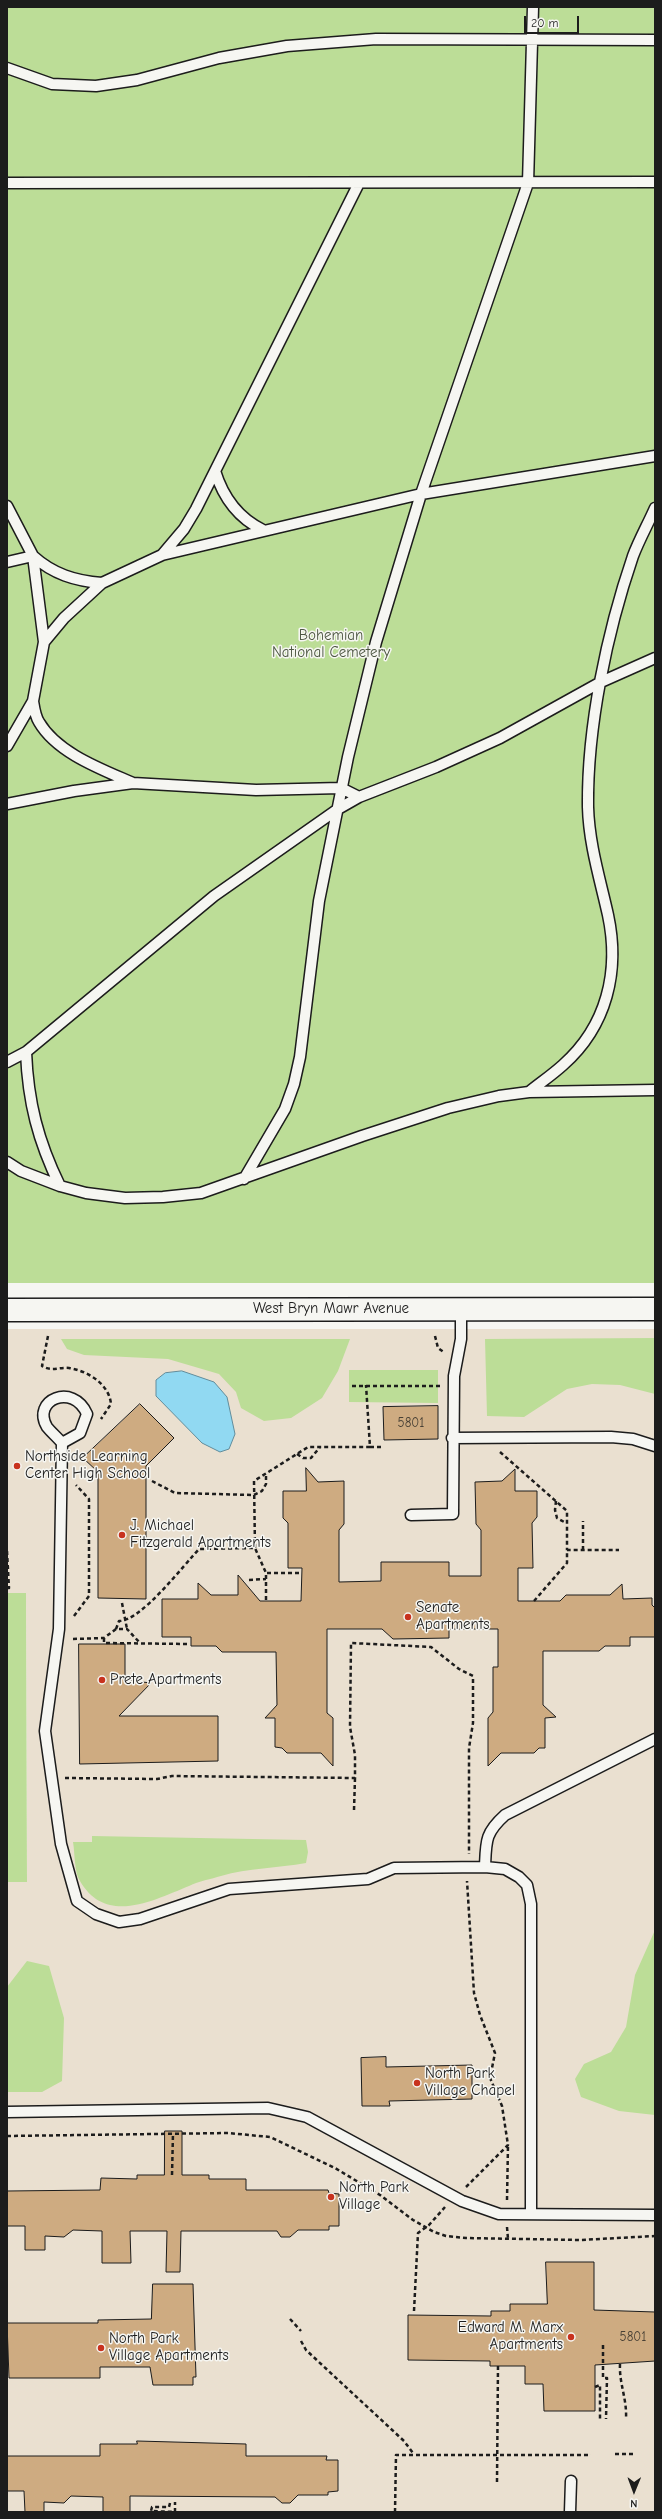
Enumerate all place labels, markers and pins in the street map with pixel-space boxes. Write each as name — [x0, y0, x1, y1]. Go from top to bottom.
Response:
place label: Northside Learning Center High School — [25, 1448, 150, 1483]
marker: Northside Learning Center High School — [12, 1461, 22, 1471]
place label: J. Michael Fitzgerald Apartments — [130, 1517, 271, 1552]
marker: J. Michael Fitzgerald Apartments — [117, 1530, 127, 1540]
place label: Senate Apartments — [416, 1599, 489, 1634]
marker: Senate Apartments — [403, 1612, 413, 1622]
place label: Prete Apartments — [110, 1671, 221, 1689]
marker: Prete Apartments — [97, 1675, 107, 1685]
place label: North Park Village Chapel — [425, 2065, 515, 2100]
marker: North Park Village Chapel — [412, 2078, 422, 2088]
place label: North Park Village — [339, 2179, 409, 2214]
marker: North Park Village — [326, 2192, 336, 2202]
place label: Edward M. Marx Apartments — [458, 2319, 563, 2354]
place label: North Park Village Apartments — [109, 2330, 229, 2365]
marker: Edward M. Marx Apartments — [566, 2332, 576, 2342]
marker: North Park Village Apartments — [96, 2343, 106, 2353]

